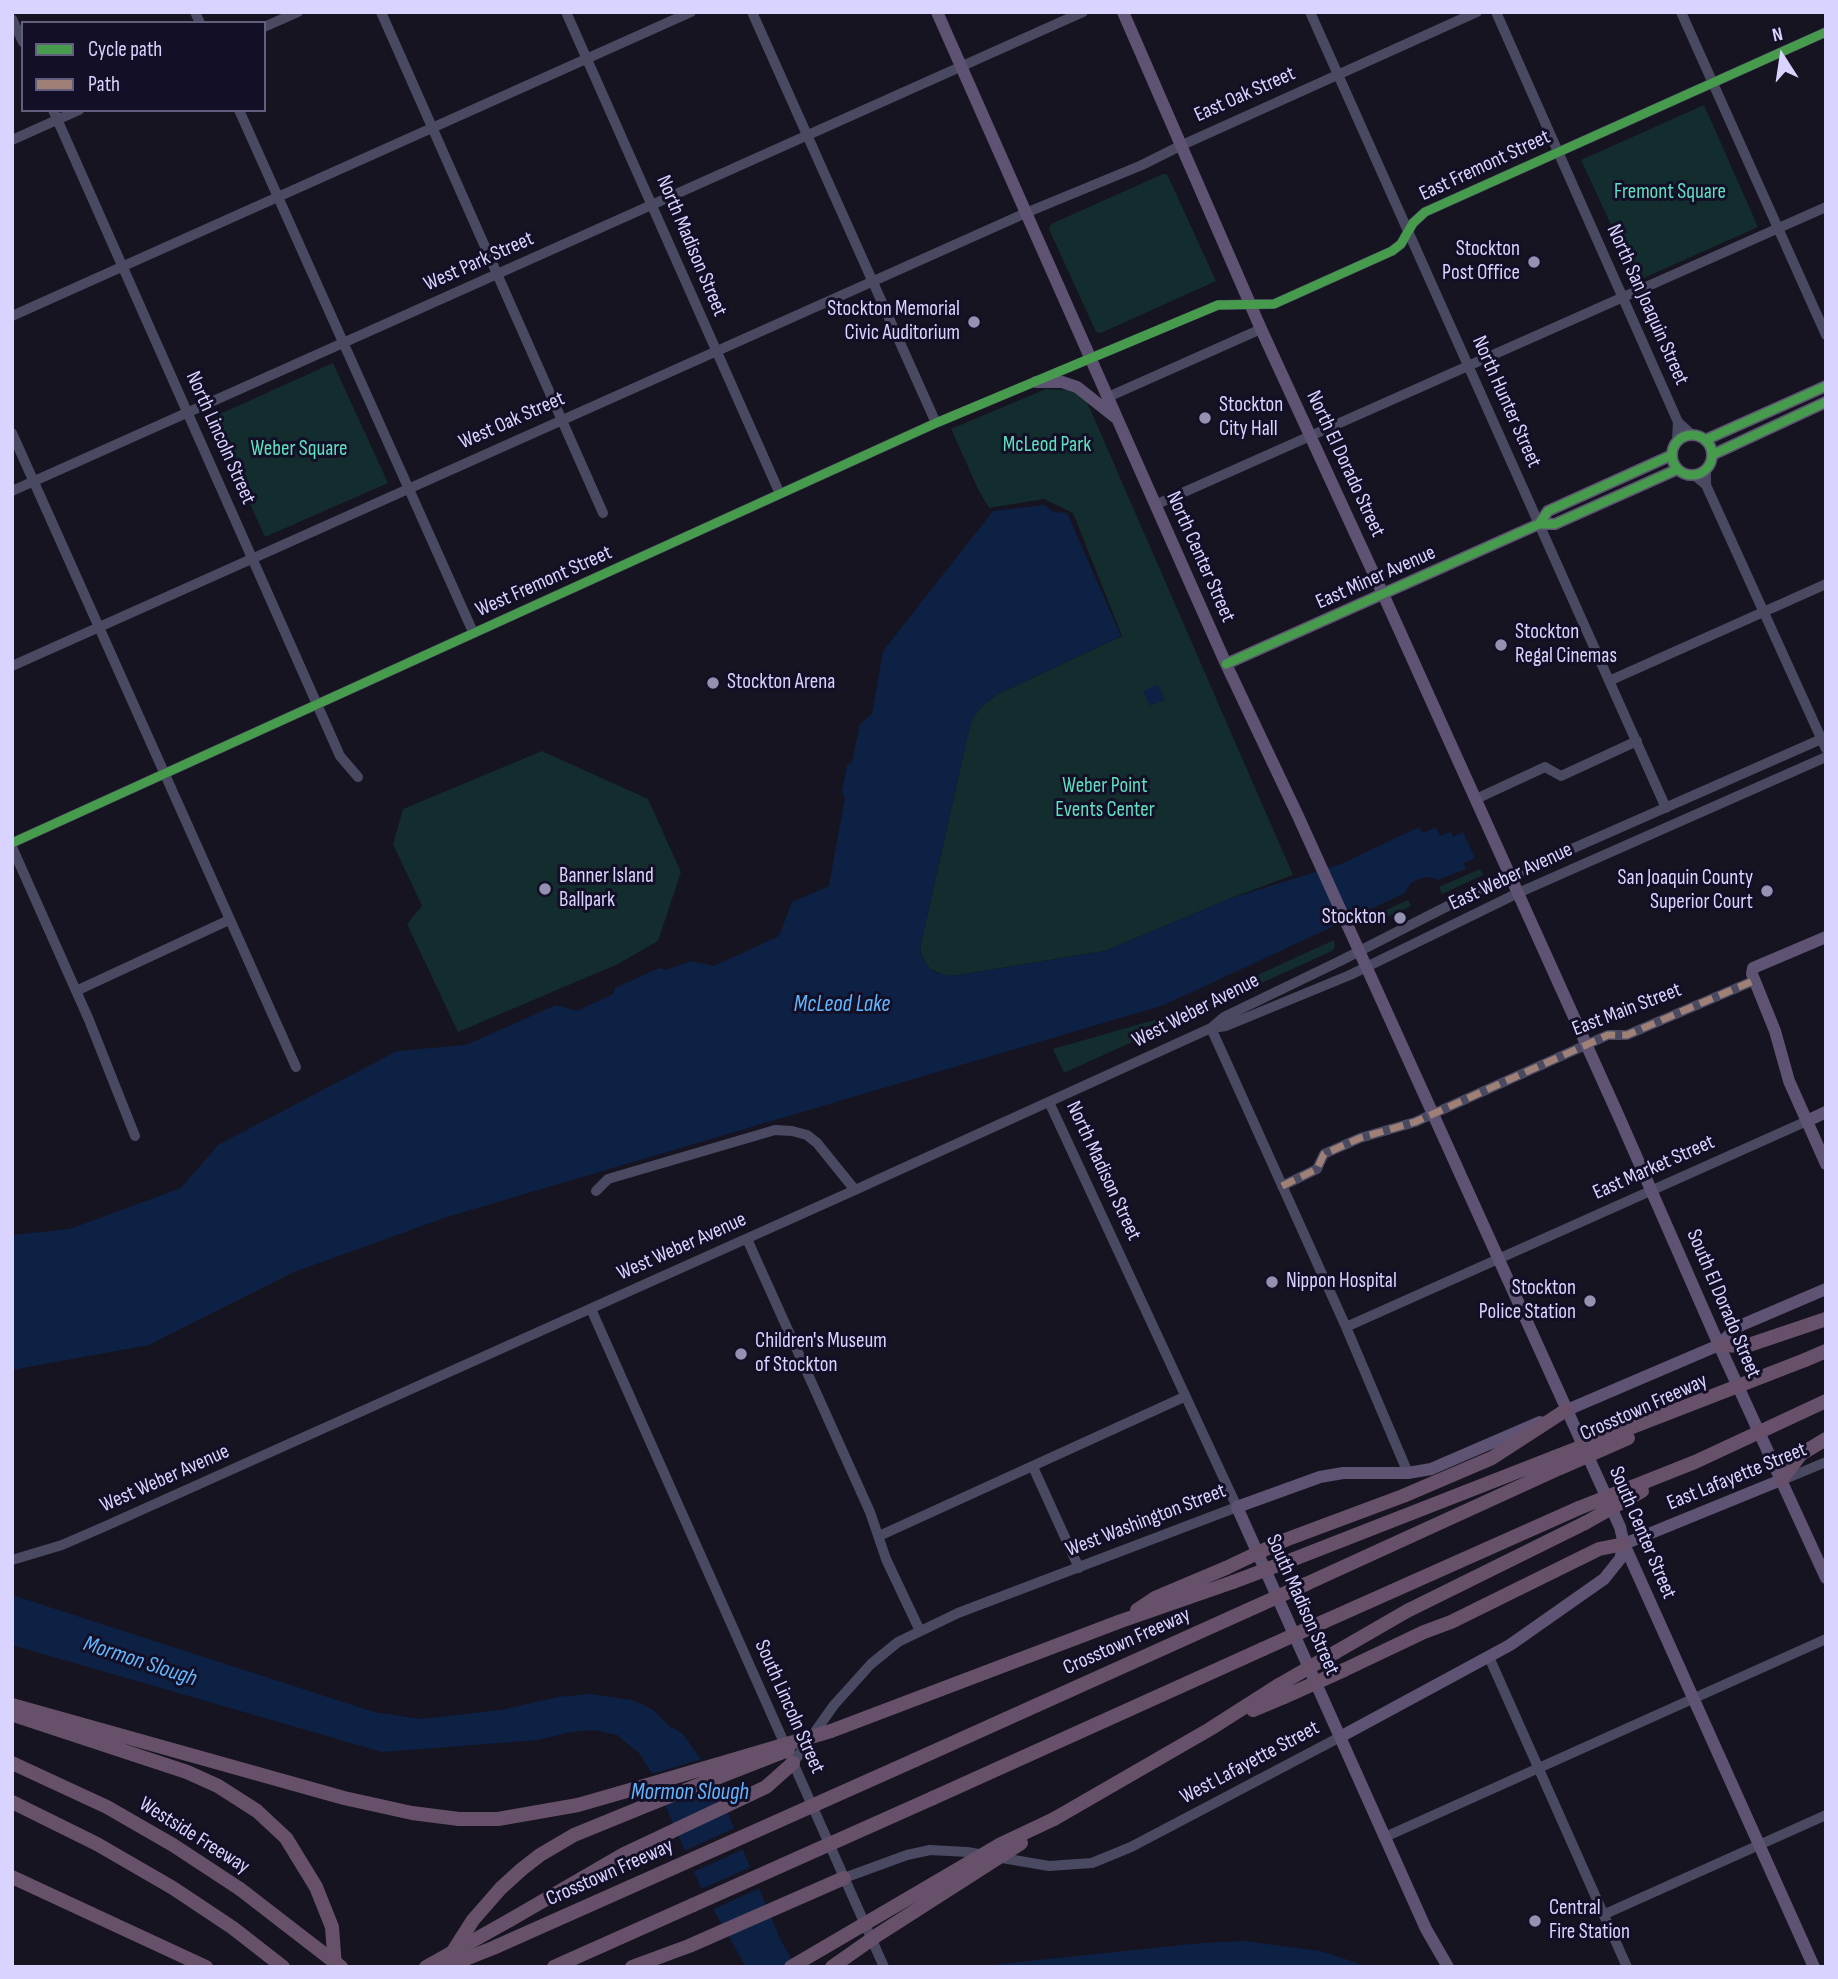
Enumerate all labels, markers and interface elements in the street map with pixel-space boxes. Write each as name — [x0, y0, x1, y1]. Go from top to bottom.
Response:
legend — [21, 21, 266, 112]
north arrow — [1747, 21, 1817, 91]
text: N — [1770, 23, 1785, 47]
text: Cycle path — [88, 37, 162, 62]
street label: East Oak Street — [1191, 62, 1299, 128]
text: Path — [88, 72, 120, 97]
street label: East Fremont Street — [1416, 125, 1554, 207]
street label: North Madison Street — [650, 172, 732, 320]
park label: Fremont Square — [1614, 180, 1726, 206]
street label: North San Joaquin Street — [1600, 221, 1694, 389]
street label: West Park Street — [420, 227, 538, 297]
place label: Stockton Post Office — [1442, 237, 1520, 287]
marker: Stockton Post Office — [1526, 254, 1542, 270]
place label: Stockton Memorial Civic Auditorium — [827, 297, 960, 347]
marker: Stockton Memorial Civic Auditorium — [966, 314, 982, 330]
street label: North Hunter Street — [1466, 332, 1546, 472]
street label: North Lincoln Street — [179, 368, 261, 508]
street label: West Oak Street — [455, 387, 569, 455]
street label: North El Dorado Street — [1300, 387, 1390, 541]
place label: Stockton City Hall — [1219, 393, 1283, 443]
marker: Stockton City Hall — [1197, 410, 1213, 426]
park label: McLeod Park — [1003, 433, 1091, 459]
park label: Weber Square — [251, 437, 347, 463]
street label: North Center Street — [1160, 488, 1240, 626]
street label: East Miner Avenue — [1312, 540, 1440, 616]
street label: West Fremont Street — [472, 541, 616, 623]
place label: Stockton Regal Cinemas — [1515, 620, 1617, 670]
marker: Stockton Regal Cinemas — [1493, 637, 1509, 653]
place label: Stockton Arena — [727, 670, 835, 696]
marker: Stockton Arena — [705, 675, 721, 691]
park label: Weber Point Events Center — [1055, 774, 1155, 824]
street label: East Weber Avenue — [1445, 837, 1577, 917]
place label: Banner Island Ballpark — [559, 864, 654, 914]
place label: San Joaquin County Superior Court — [1618, 866, 1753, 916]
marker: Banner Island Ballpark — [537, 881, 553, 897]
marker: San Joaquin County Superior Court — [1759, 883, 1775, 899]
place label: Stockton — [1322, 905, 1386, 931]
marker: Stockton — [1392, 910, 1408, 926]
street label: West Weber Avenue — [1129, 968, 1263, 1054]
street label: East Main Street — [1569, 978, 1685, 1042]
water label: McLeod Lake — [794, 991, 890, 1019]
street label: North Madison Street — [1060, 1097, 1146, 1245]
street label: East Market Street — [1589, 1130, 1719, 1206]
street label: West Weber Avenue — [614, 1207, 750, 1287]
street label: South El Dorado Street — [1680, 1226, 1766, 1382]
place label: Nippon Hospital — [1286, 1269, 1397, 1295]
marker: Nippon Hospital — [1264, 1274, 1280, 1290]
place label: Stockton Police Station — [1479, 1276, 1576, 1326]
marker: Stockton Police Station — [1582, 1293, 1598, 1309]
place label: Children's Museum of Stockton — [755, 1329, 887, 1379]
marker: Children's Museum of Stockton — [733, 1346, 749, 1362]
street label: Crosstown Freeway — [1577, 1369, 1711, 1447]
street label: East Lafayette Street — [1663, 1438, 1811, 1516]
street label: West Weber Avenue — [97, 1439, 233, 1519]
street label: South Center Street — [1603, 1463, 1681, 1603]
street label: West Washington Street — [1062, 1479, 1230, 1563]
street label: South Madison Street — [1260, 1531, 1344, 1679]
street label: Crosstown Freeway — [1060, 1603, 1194, 1681]
water label: Mormon Slough — [80, 1631, 200, 1693]
street label: South Lincoln Street — [748, 1636, 830, 1778]
street label: West Lafayette Street — [1176, 1716, 1324, 1810]
water label: Mormon Slough — [631, 1779, 749, 1807]
street label: Westside Freeway — [134, 1792, 254, 1880]
street label: Crosstown Freeway — [543, 1834, 677, 1912]
place label: Central Fire Station — [1549, 1896, 1630, 1946]
marker: Central Fire Station — [1527, 1913, 1543, 1929]

